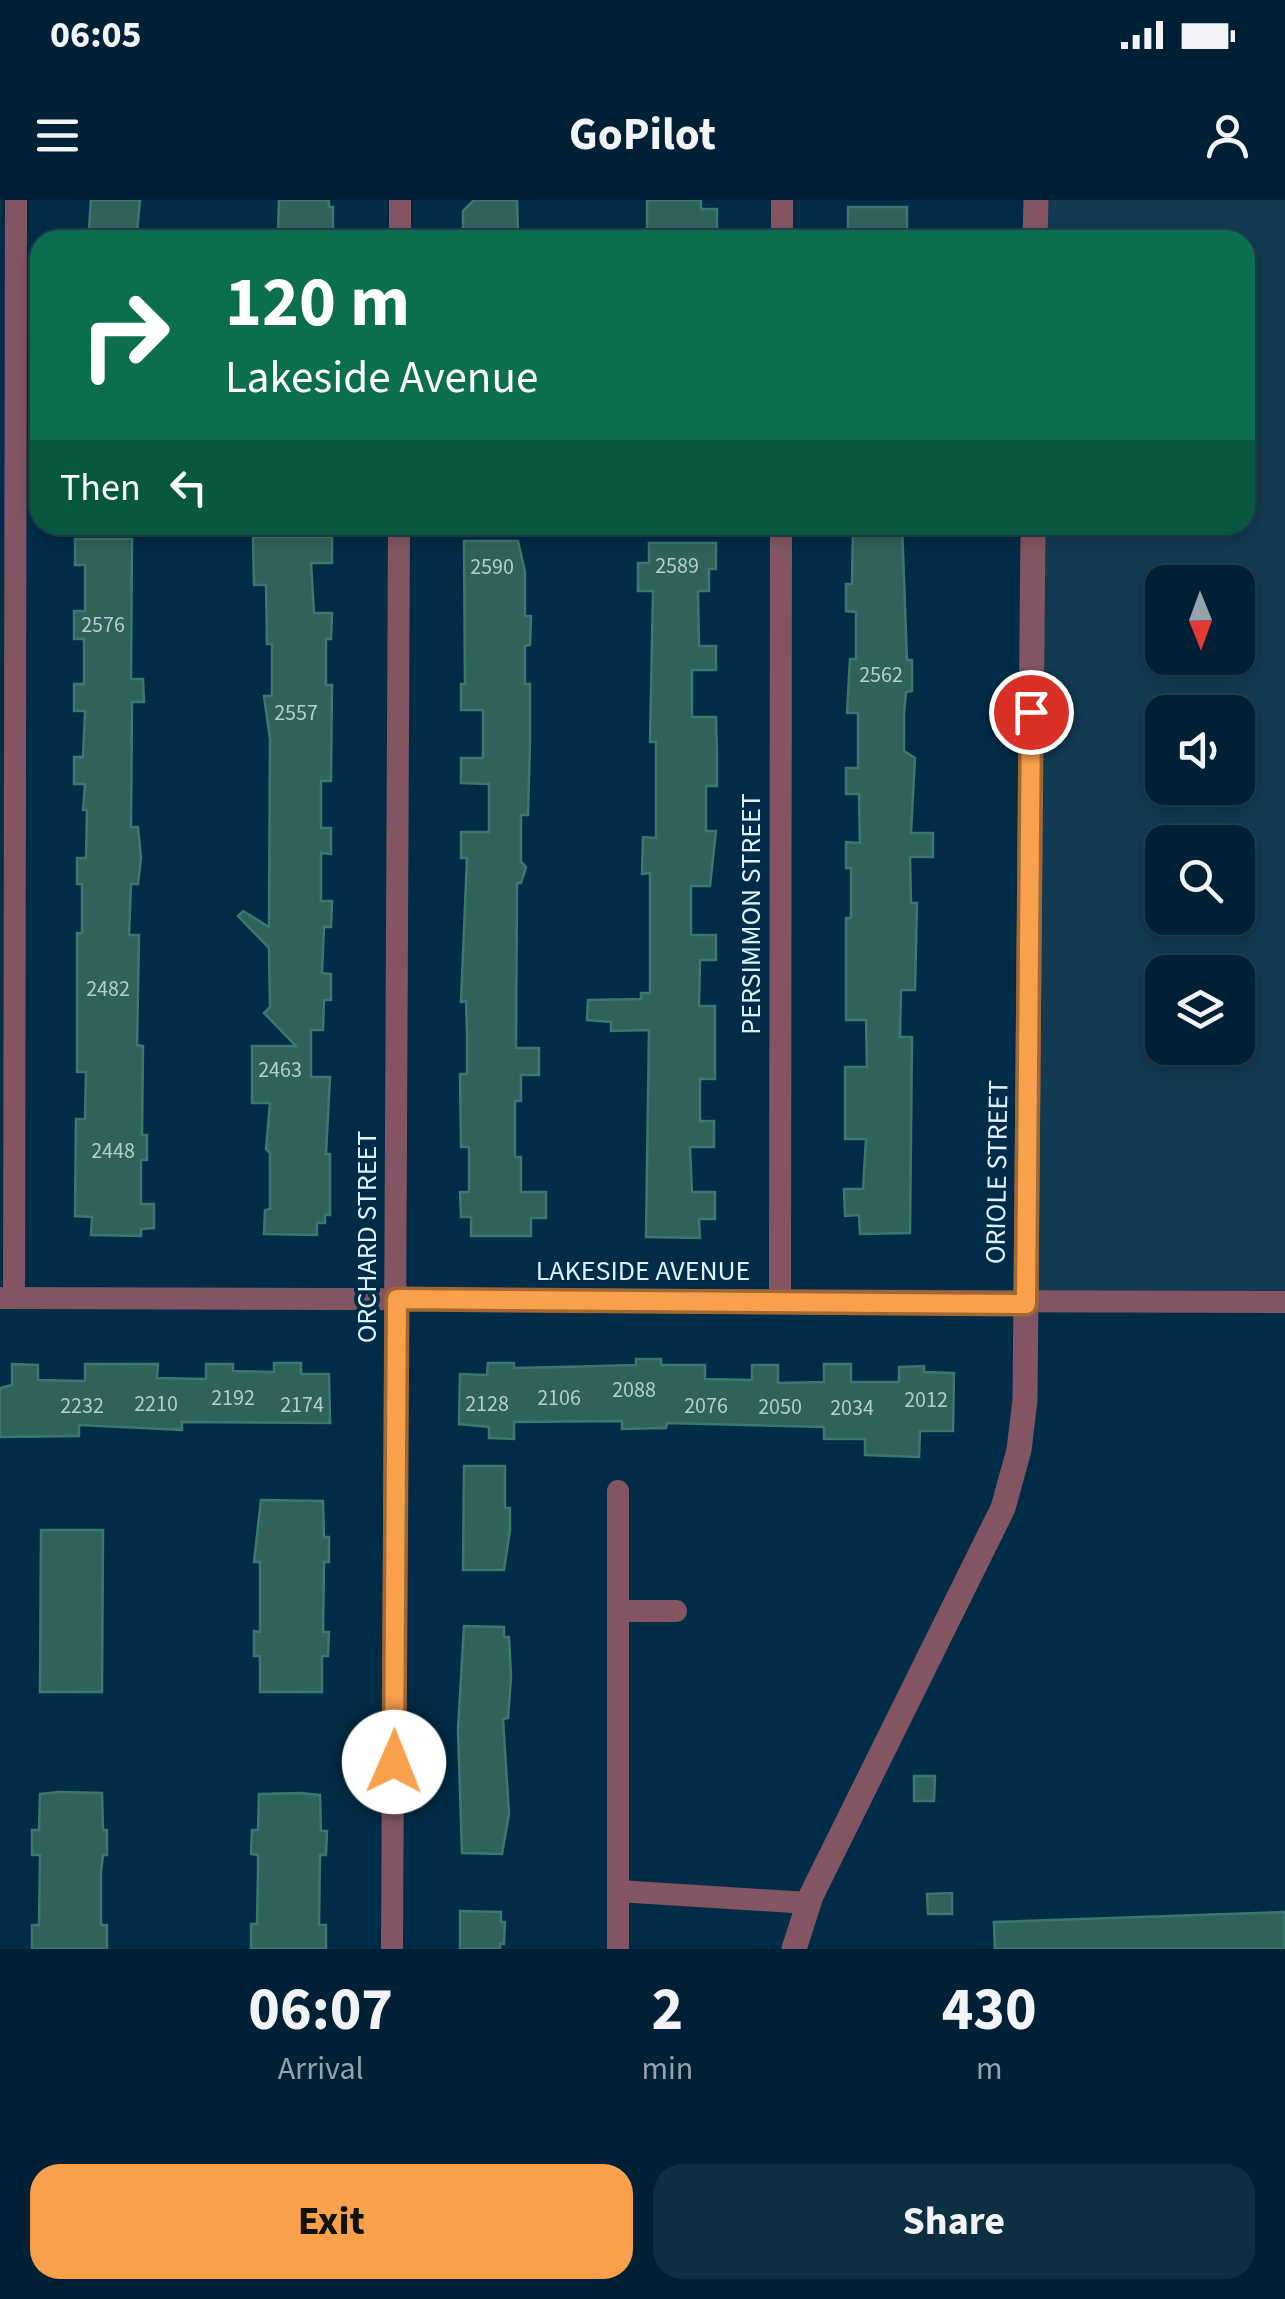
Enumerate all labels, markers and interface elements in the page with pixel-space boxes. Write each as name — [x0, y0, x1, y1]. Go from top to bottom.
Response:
text: 06:05 — [50, 8, 142, 62]
text: GoPilot — [569, 103, 716, 167]
icon: menu — [30, 108, 85, 163]
icon: person — [1200, 108, 1255, 163]
text: 120 m — [225, 253, 410, 353]
icon: right — [60, 270, 190, 400]
text: Lakeside Avenue — [225, 346, 538, 410]
icon: left — [161, 460, 216, 515]
text: Then — [60, 461, 141, 515]
house number: 2589 — [655, 550, 699, 582]
house number: 2590 — [470, 551, 514, 583]
north arrow — [1145, 565, 1255, 675]
map controls — [1145, 565, 1255, 1065]
house number: 2576 — [81, 609, 125, 641]
house number: 2562 — [859, 659, 903, 691]
pin — [989, 670, 1074, 755]
icon: arrive — [1004, 685, 1059, 740]
button: sound — [1145, 695, 1255, 805]
house number: 2557 — [274, 697, 318, 729]
street label: PERSIMMON STREET — [731, 793, 771, 1035]
button: search — [1145, 825, 1255, 935]
button: layers — [1145, 955, 1255, 1065]
house number: 2482 — [86, 973, 130, 1005]
house number: 2463 — [258, 1054, 302, 1086]
street label: ORIOLE STREET — [975, 1080, 1019, 1264]
street label: ORCHARD STREET — [347, 1131, 387, 1343]
house number: 2448 — [91, 1135, 135, 1167]
street label: LAKESIDE AVENUE — [536, 1251, 750, 1291]
house number: 2088 — [612, 1374, 656, 1406]
house number: 2192 — [211, 1382, 255, 1414]
house number: 2106 — [537, 1382, 581, 1414]
house number: 2012 — [904, 1384, 948, 1416]
house number: 2210 — [134, 1388, 178, 1420]
house number: 2128 — [465, 1388, 509, 1420]
house number: 2174 — [280, 1389, 324, 1421]
house number: 2232 — [60, 1390, 104, 1422]
house number: 2076 — [684, 1390, 728, 1422]
house number: 2050 — [758, 1391, 802, 1423]
house number: 2034 — [830, 1392, 874, 1424]
position arrow — [342, 1710, 446, 1814]
text: 06:07 — [248, 1968, 393, 2053]
text: 2 — [652, 1968, 683, 2053]
text: 430 — [942, 1968, 1037, 2053]
text: Arrival — [278, 2046, 364, 2092]
text: min — [641, 2046, 693, 2092]
text: m — [976, 2046, 1002, 2092]
button: Exit — [30, 2164, 633, 2279]
button: Share — [653, 2164, 1255, 2279]

